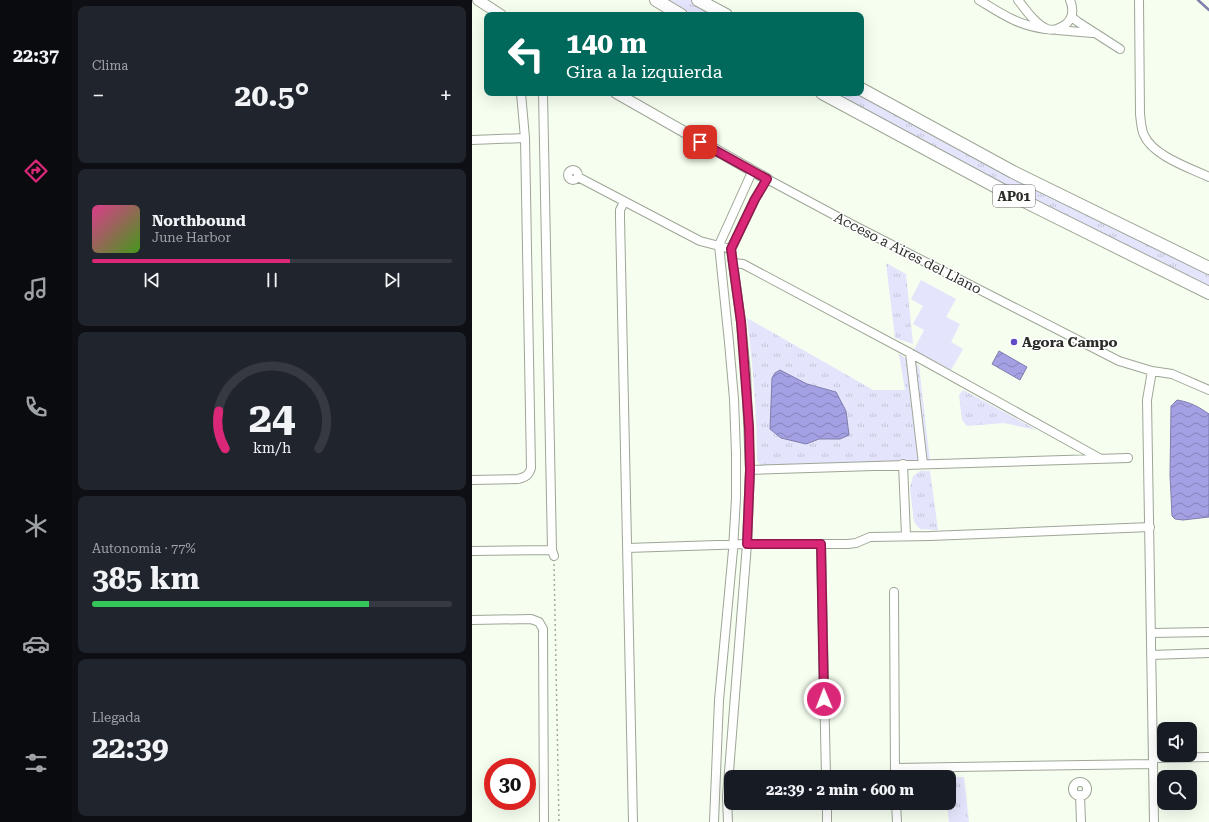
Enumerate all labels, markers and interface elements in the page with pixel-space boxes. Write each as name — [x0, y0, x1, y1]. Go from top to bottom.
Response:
text: 140 m — [566, 27, 647, 60]
icon: left — [500, 28, 552, 80]
text: 22:37 — [13, 45, 59, 66]
text: Clima — [92, 58, 128, 73]
text: Gira a la izquierda — [566, 61, 722, 82]
text: 20.5° — [235, 78, 309, 113]
text: − — [92, 83, 104, 108]
text: + — [440, 83, 452, 108]
pin — [683, 125, 717, 159]
icon: arrive — [689, 131, 711, 153]
icon: directions — [22, 157, 50, 185]
road number: AP01 — [993, 185, 1035, 207]
street label: Acceso a Aires del Llano — [832, 209, 984, 297]
text: Northbound — [152, 212, 246, 230]
text: June Harbor — [152, 230, 231, 245]
icon: previous — [141, 269, 163, 291]
icon: pause — [261, 269, 283, 291]
icon: next — [381, 269, 403, 291]
icon: music — [22, 275, 50, 303]
place label: Agora Campo — [1022, 334, 1118, 350]
marker: Agora Campo — [1009, 337, 1019, 347]
icon: phone — [22, 393, 50, 421]
text: 24 — [249, 393, 295, 442]
text: km/h — [253, 440, 291, 456]
icon: climate — [22, 512, 50, 540]
text: Autonomía · 77% — [92, 541, 196, 556]
text: 385 km — [92, 561, 200, 596]
icon: car — [22, 630, 50, 658]
position arrow — [803, 678, 845, 720]
text: Llegada — [92, 710, 141, 725]
map controls — [1157, 722, 1197, 810]
button: sound — [1157, 722, 1197, 762]
text: 22:39 — [92, 730, 169, 765]
icon: filters — [22, 749, 50, 777]
speed limit sign: 30 — [484, 758, 536, 810]
button: search — [1157, 770, 1197, 810]
text: 22:39 · 2 min · 600 m — [766, 781, 914, 799]

